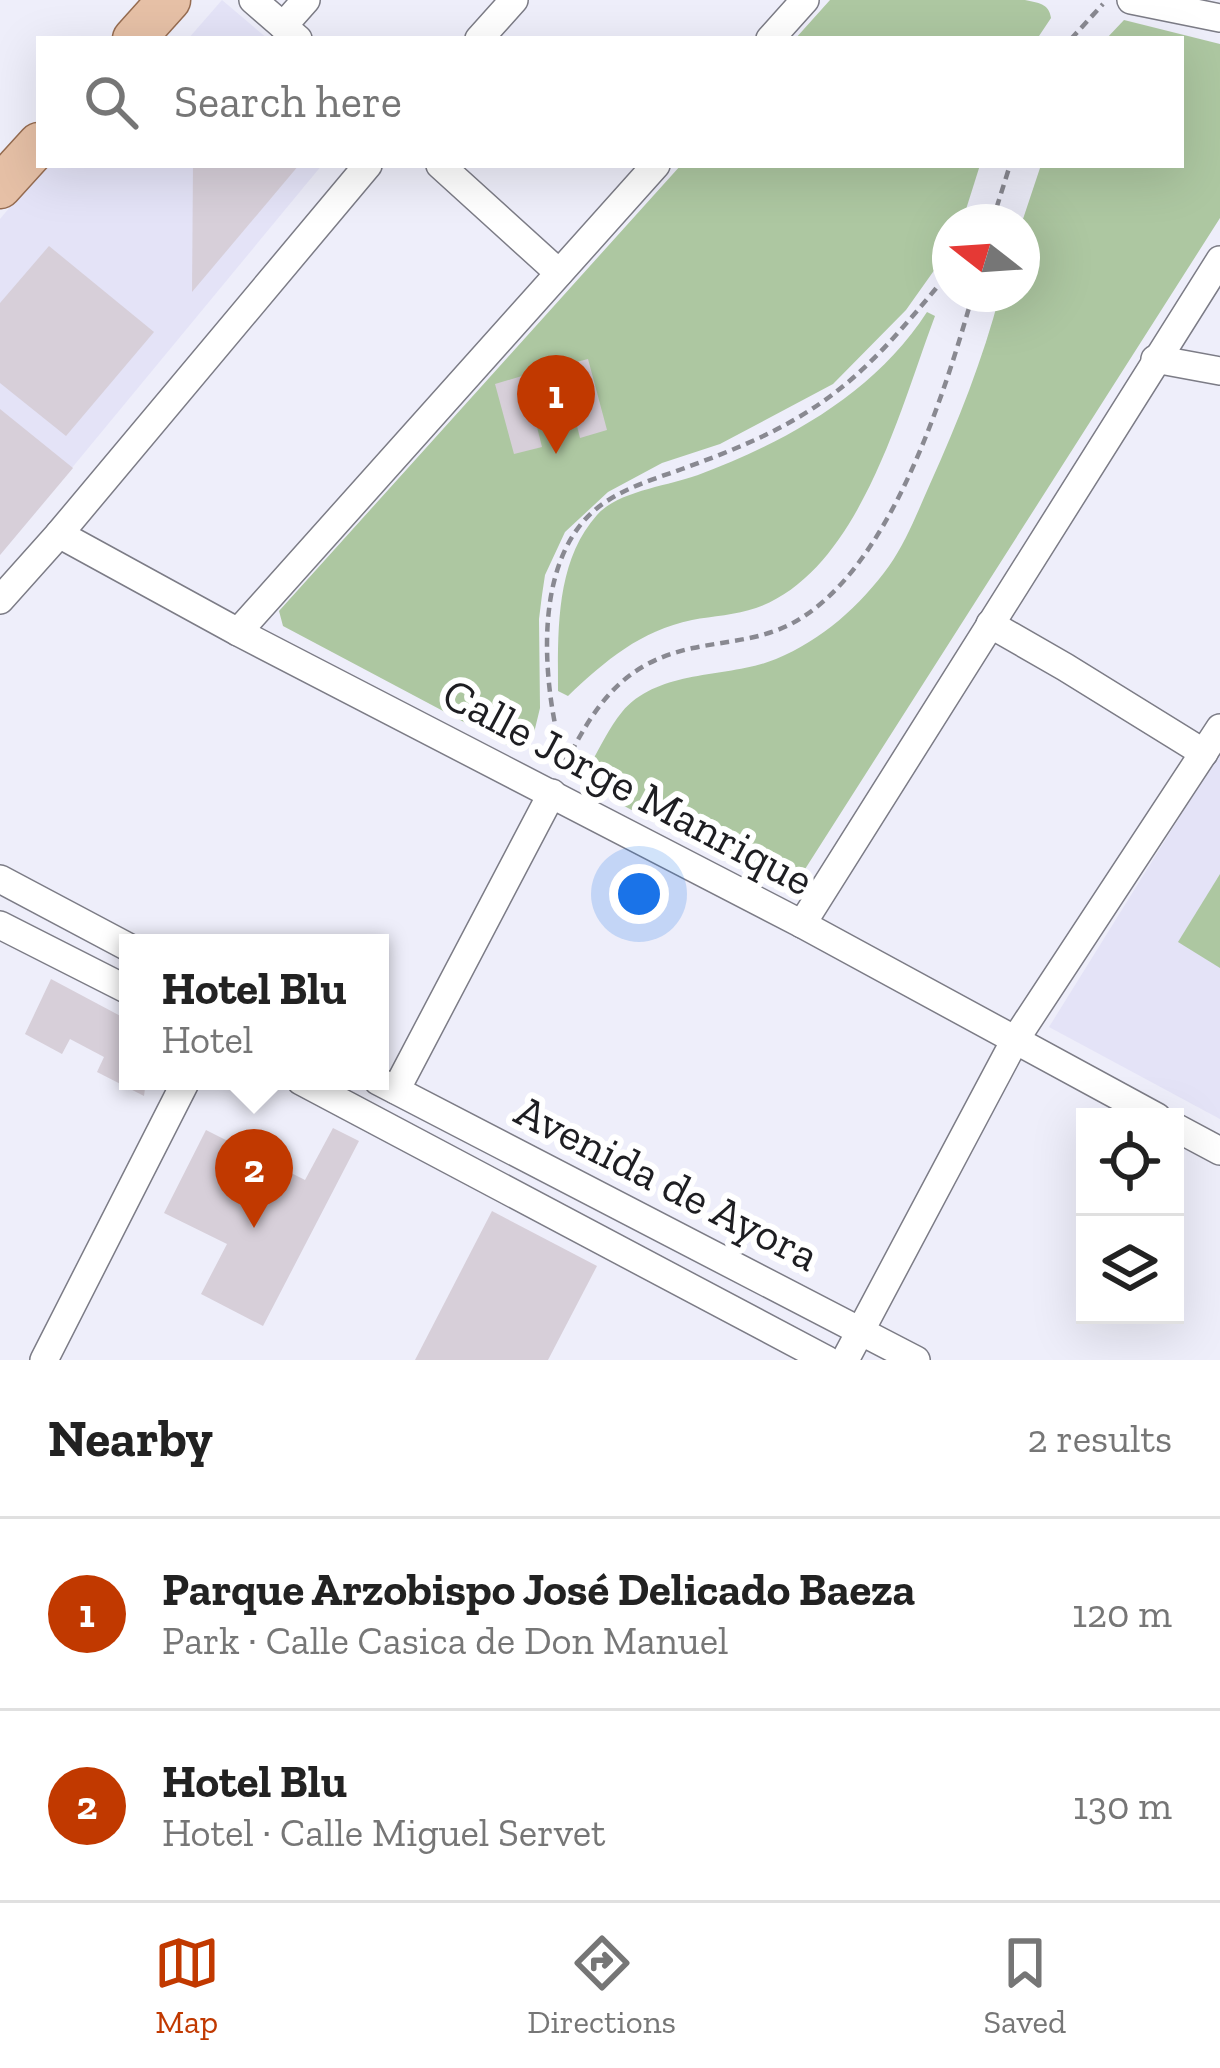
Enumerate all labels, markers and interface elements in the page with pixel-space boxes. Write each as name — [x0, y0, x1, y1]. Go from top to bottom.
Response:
search box — [36, 36, 1184, 168]
icon: search — [78, 69, 144, 135]
text: Search here — [174, 75, 402, 129]
north arrow — [932, 204, 1040, 312]
pin: 1 — [517, 355, 595, 454]
street label: Calle Jorge Manrique — [434, 667, 822, 907]
your location — [609, 864, 669, 924]
popup — [119, 934, 389, 1090]
text: Hotel Blu — [162, 962, 346, 1016]
text: Hotel — [162, 1016, 253, 1063]
street label: Avenida de Ayora — [506, 1083, 828, 1283]
map controls — [1076, 1108, 1184, 1324]
button: locate — [1076, 1108, 1184, 1216]
pin: 2 — [215, 1129, 293, 1228]
button: layers — [1076, 1216, 1184, 1324]
text: Nearby — [48, 1408, 213, 1469]
text: 2 results — [1027, 1415, 1172, 1462]
text: Parque Arzobispo José Delicado Baeza — [162, 1563, 915, 1617]
text: 1 — [79, 1590, 95, 1637]
text: 120 m — [1072, 1590, 1172, 1637]
text: Park · Calle Casica de Don Manuel — [162, 1617, 728, 1664]
text: Hotel Blu — [162, 1755, 347, 1809]
text: 2 — [77, 1782, 97, 1829]
text: 130 m — [1073, 1782, 1172, 1829]
text: Hotel · Calle Miguel Servet — [162, 1809, 606, 1856]
tab: Map — [154, 1930, 220, 2041]
tab: Directions — [527, 1930, 676, 2041]
tab: Saved — [984, 1930, 1066, 2041]

